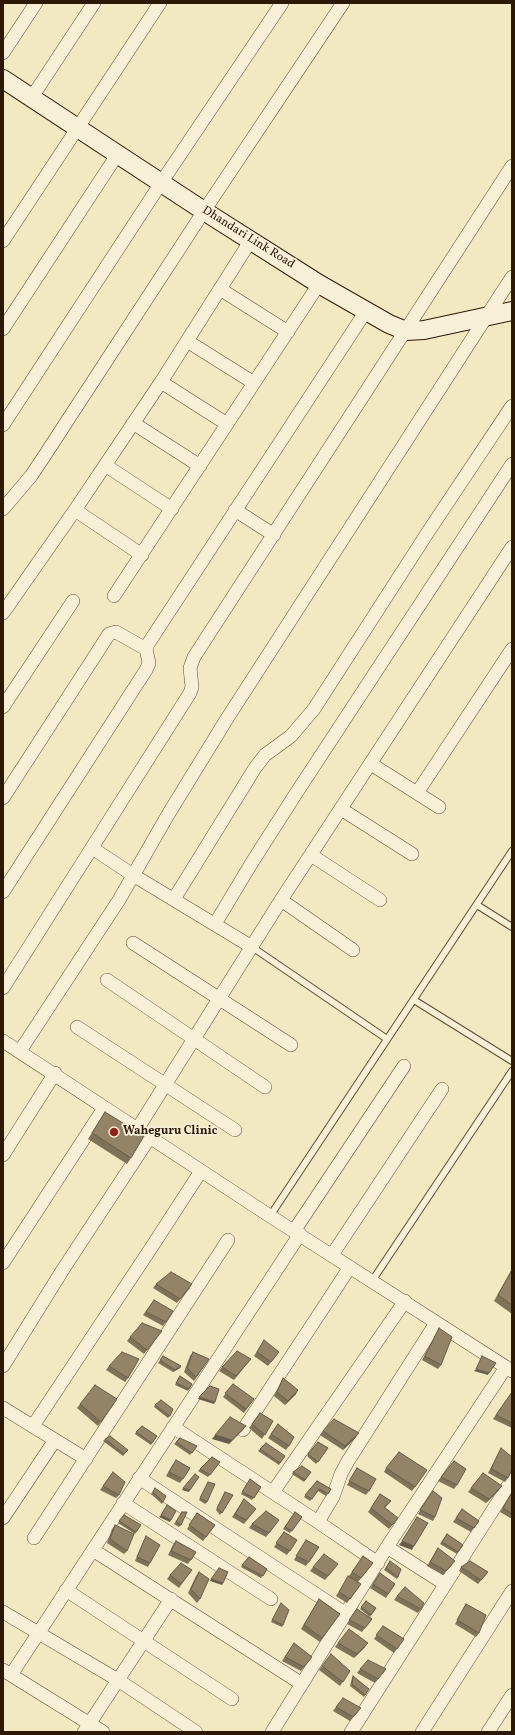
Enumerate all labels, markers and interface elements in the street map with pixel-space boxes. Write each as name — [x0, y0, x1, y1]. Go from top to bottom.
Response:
street label: Dhandari Link Road — [199, 204, 297, 272]
place label: Waheguru Clinic — [123, 1125, 217, 1139]
marker: Waheguru Clinic — [108, 1126, 120, 1138]

